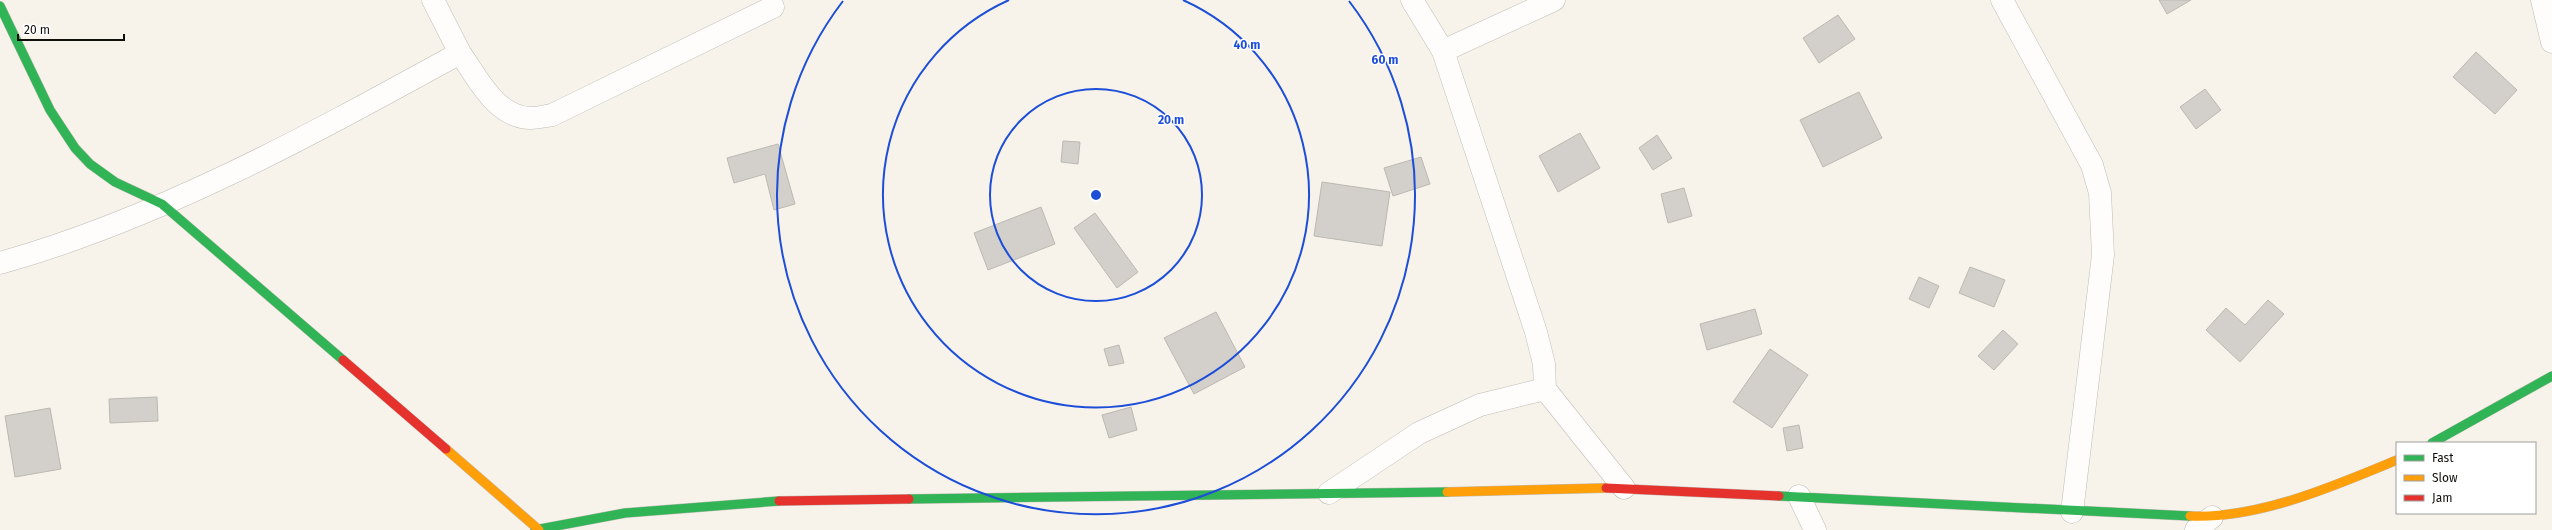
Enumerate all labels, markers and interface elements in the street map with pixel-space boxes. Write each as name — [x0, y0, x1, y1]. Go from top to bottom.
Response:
scale bar — [18, 16, 124, 42]
text: 20 m — [24, 23, 50, 37]
text: 40 m — [1234, 38, 1260, 52]
text: 60 m — [1372, 53, 1398, 67]
text: 20 m — [1158, 113, 1184, 127]
centre of rings — [1089, 188, 1103, 202]
legend — [2396, 442, 2536, 514]
text: Fast — [2432, 451, 2454, 465]
text: Slow — [2432, 471, 2458, 485]
text: Jam — [2432, 491, 2452, 505]

